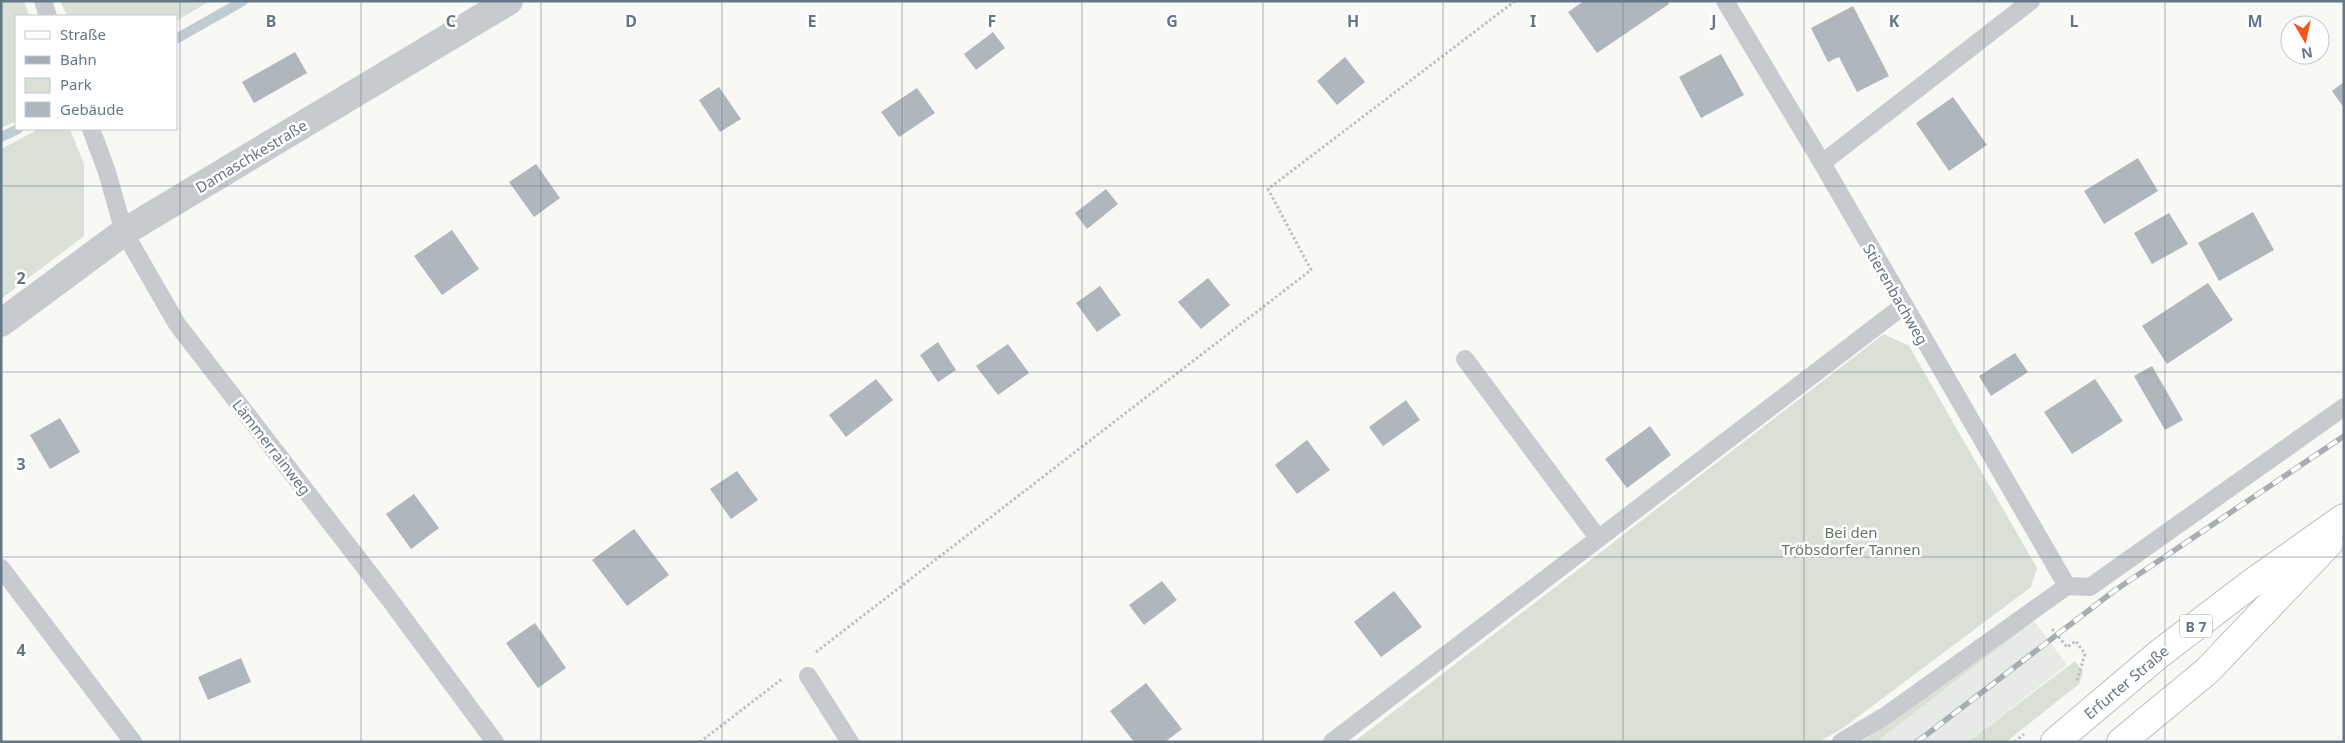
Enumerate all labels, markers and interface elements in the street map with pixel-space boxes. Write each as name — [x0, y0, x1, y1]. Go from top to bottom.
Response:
text: B — [266, 10, 276, 32]
text: C — [446, 10, 456, 32]
text: D — [625, 10, 637, 32]
text: E — [808, 10, 817, 32]
text: F — [988, 10, 996, 32]
text: G — [1166, 10, 1178, 32]
text: H — [1347, 10, 1359, 32]
text: I — [1530, 10, 1536, 32]
text: J — [1709, 10, 1717, 32]
text: K — [1889, 10, 1900, 32]
text: L — [2070, 10, 2079, 32]
text: M — [2247, 10, 2263, 32]
legend — [15, 15, 178, 130]
north arrow — [2280, 15, 2330, 65]
text: Straße — [60, 24, 106, 44]
text: N — [2300, 43, 2314, 64]
text: Bahn — [60, 49, 97, 69]
text: Park — [60, 74, 92, 94]
text: Gebäude — [60, 99, 124, 119]
street label: Damaschkestraße — [192, 115, 310, 197]
street label: Stierenbachweg — [1859, 240, 1933, 348]
text: 2 — [16, 267, 26, 289]
street label: Lämmerrainweg — [228, 395, 316, 499]
text: 3 — [16, 453, 26, 475]
park label: Bei den Tröbsdorfer Tannen — [1781, 522, 1921, 559]
road number: B 7 — [2180, 614, 2212, 638]
text: 4 — [16, 639, 26, 661]
street label: Erfurter Straße — [2079, 641, 2173, 723]

